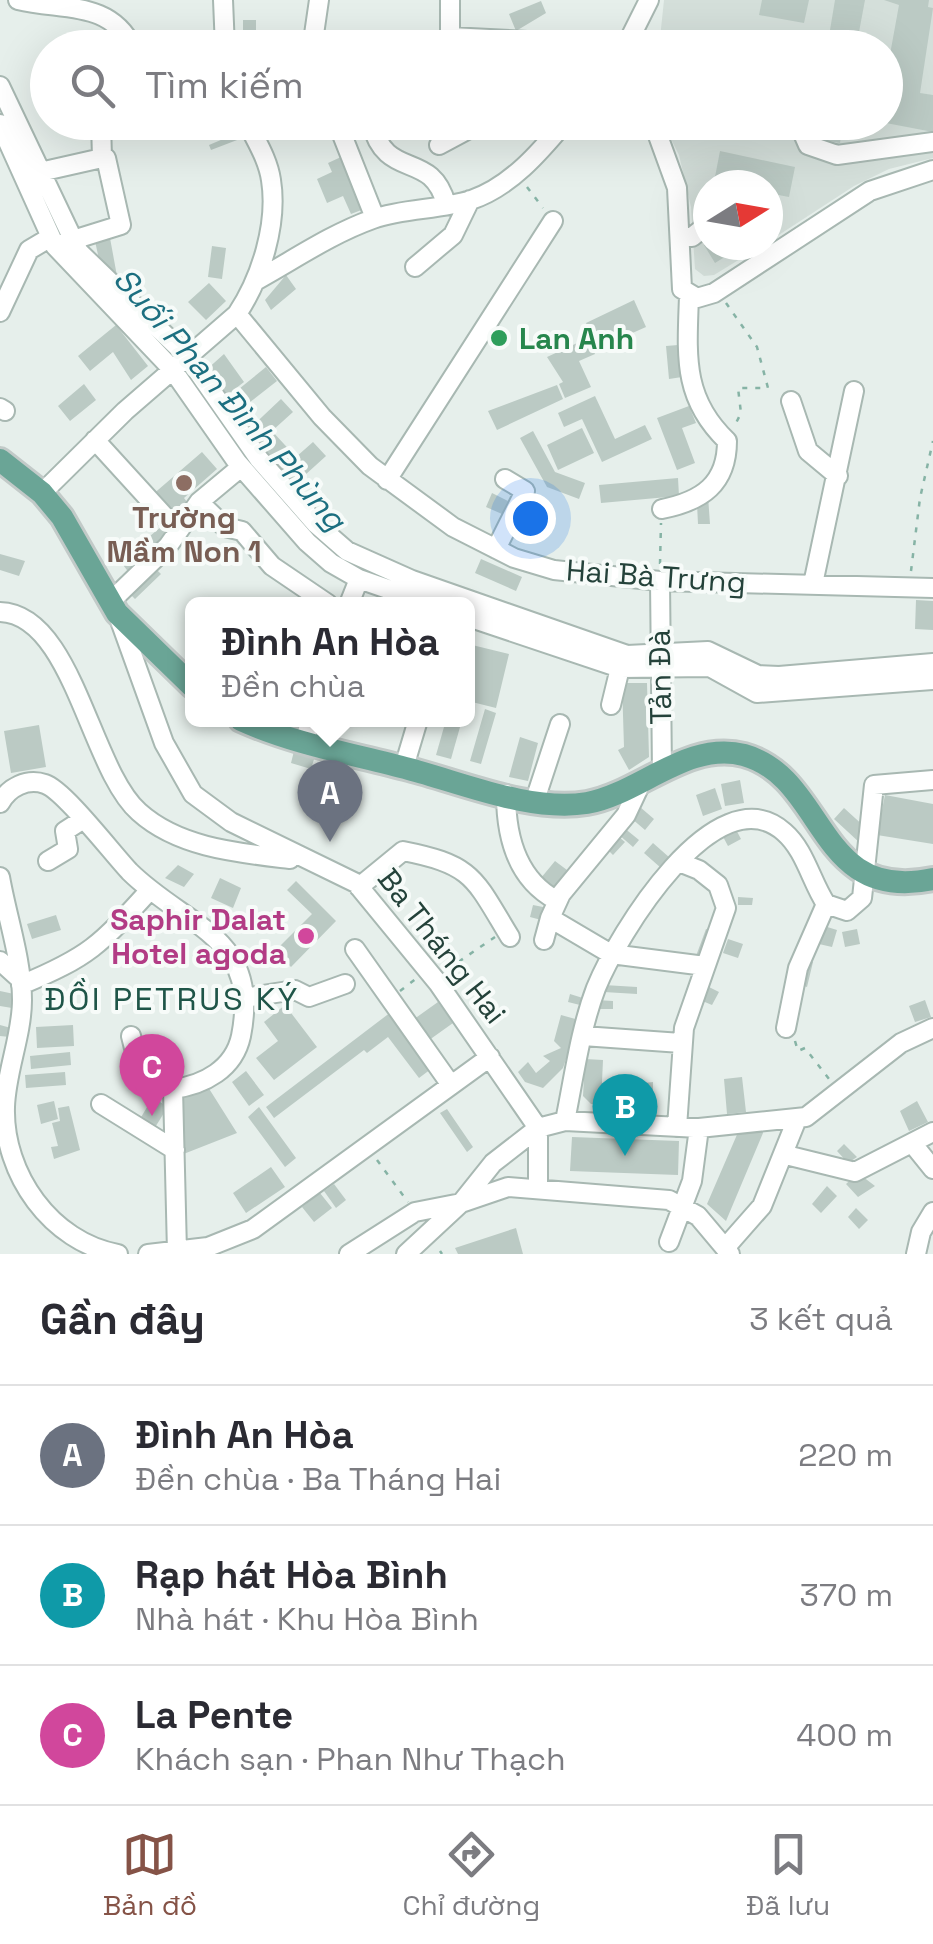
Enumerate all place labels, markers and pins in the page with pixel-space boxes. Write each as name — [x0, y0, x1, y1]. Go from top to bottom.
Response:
place label: Lan Anh — [519, 319, 634, 358]
marker: Lan Anh — [488, 327, 510, 349]
marker: Trường Mầm Non 1 — [173, 472, 195, 494]
place label: Trường Mầm Non 1 — [106, 498, 262, 571]
pin: A — [298, 760, 362, 842]
place label: Saphir Dalat Hotel agoda — [110, 900, 286, 973]
marker: Saphir Dalat Hotel agoda — [295, 925, 317, 947]
pin: C — [120, 1034, 184, 1116]
pin: B — [592, 1074, 658, 1156]

